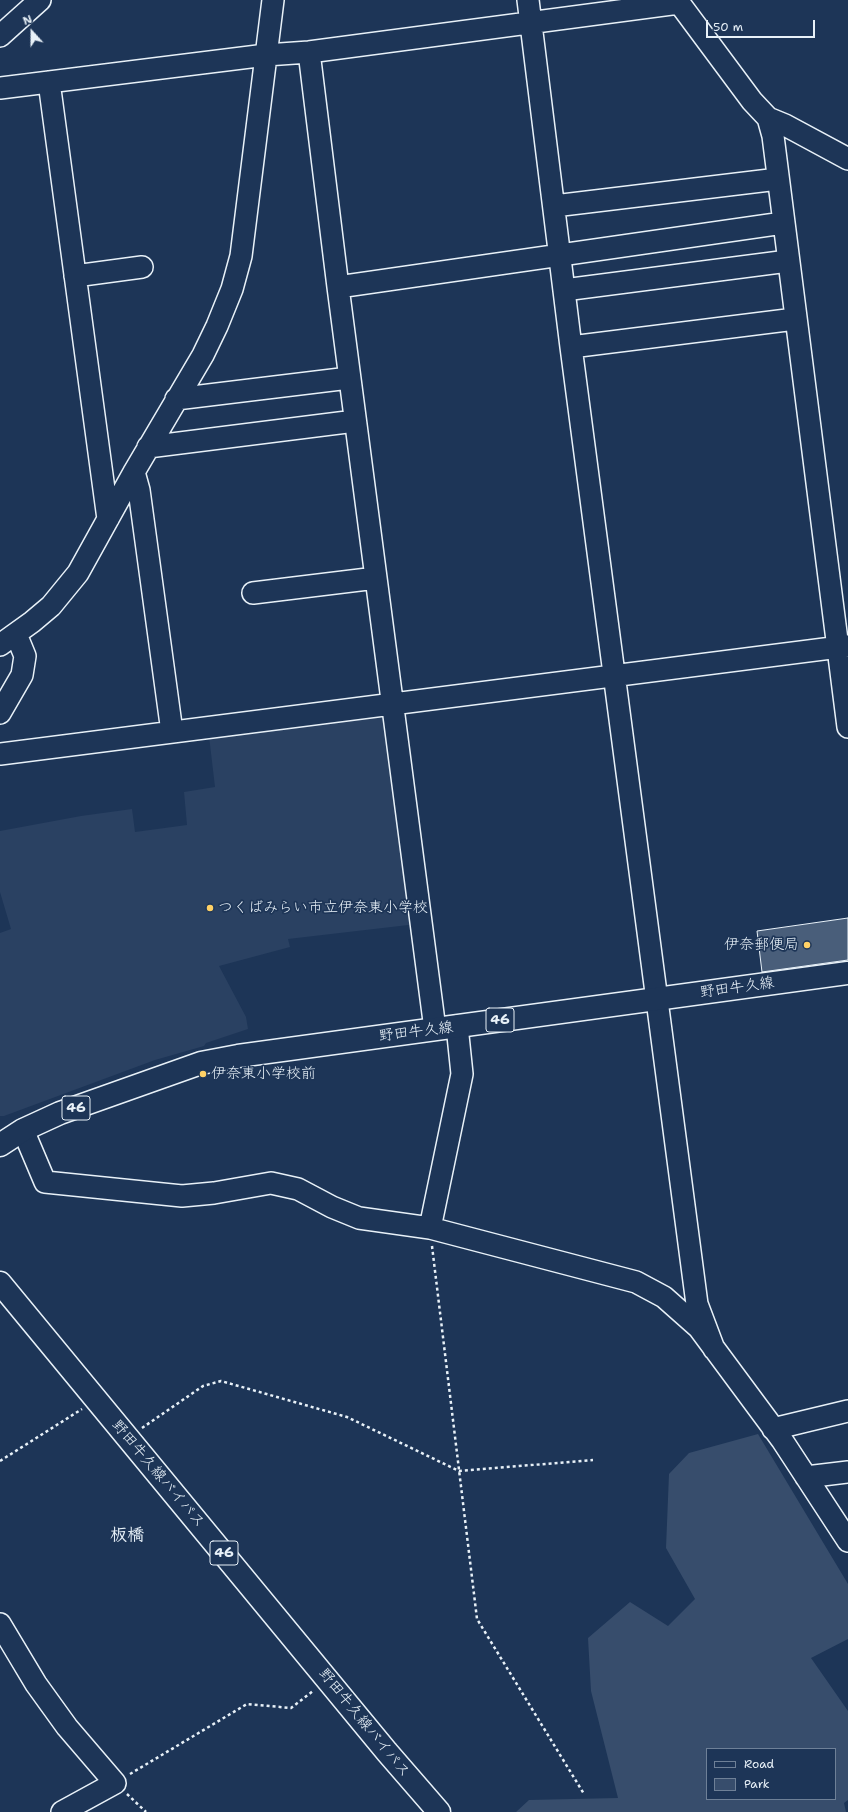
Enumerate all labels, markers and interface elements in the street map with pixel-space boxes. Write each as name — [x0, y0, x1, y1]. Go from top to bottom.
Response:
north arrow — [12, 12, 52, 52]
text: N — [21, 12, 34, 29]
scale bar — [708, 12, 817, 38]
text: 50 m — [713, 19, 743, 35]
place label: つくばみらい市立伊奈東小学校 — [218, 899, 428, 917]
marker: つくばみらい市立伊奈東小学校 — [205, 903, 215, 913]
place label: 伊奈郵便局 — [724, 936, 799, 954]
marker: 伊奈郵便局 — [802, 940, 812, 950]
street label: 野田牛久線 — [699, 974, 775, 1002]
road number: 46 — [486, 1008, 514, 1032]
street label: 野田牛久線 — [378, 1018, 454, 1046]
place label: 伊奈東小学校前 — [211, 1065, 316, 1083]
marker: 伊奈東小学校前 — [198, 1069, 208, 1079]
road number: 46 — [62, 1096, 90, 1120]
street label: 野田牛久線バイパス — [108, 1417, 208, 1531]
district label: 板橋 — [110, 1526, 144, 1546]
road number: 46 — [210, 1541, 238, 1565]
street label: 野田牛久線バイパス — [315, 1665, 413, 1781]
legend — [706, 1748, 836, 1800]
text: Road — [744, 1756, 774, 1772]
text: Park — [744, 1776, 770, 1792]

